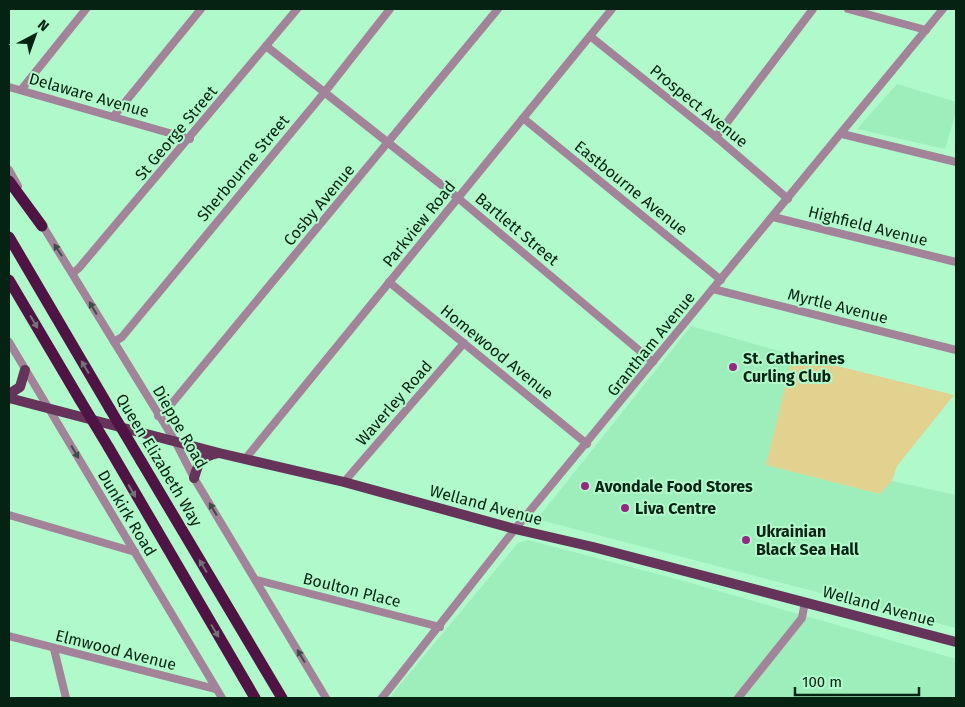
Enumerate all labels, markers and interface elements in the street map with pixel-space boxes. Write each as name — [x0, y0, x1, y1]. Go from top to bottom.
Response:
north arrow — [10, 10, 60, 60]
text: N — [34, 16, 52, 35]
street label: Prospect Avenue — [646, 61, 752, 151]
street label: Delaware Avenue — [27, 69, 151, 121]
street label: St George Street — [131, 82, 221, 184]
street label: Sherbourne Street — [193, 111, 293, 225]
street label: Eastbourne Avenue — [571, 137, 691, 239]
street label: Cosby Avenue — [280, 161, 358, 249]
street label: Parkview Road — [379, 177, 459, 271]
street label: Bartlett Street — [472, 189, 563, 269]
street label: Highfield Avenue — [806, 202, 930, 250]
one-way arrow — [53, 243, 62, 256]
street label: Myrtle Avenue — [786, 284, 890, 328]
street label: Grantham Avenue — [603, 288, 699, 400]
one-way arrow — [89, 301, 98, 314]
street label: Homewood Avenue — [437, 301, 557, 403]
one-way arrow — [29, 316, 38, 329]
place label: St. Catharines Curling Club — [743, 349, 845, 386]
street label: Waverley Road — [352, 357, 436, 449]
one-way arrow — [81, 360, 90, 373]
marker: St. Catharines Curling Club — [727, 361, 739, 373]
street label: Dieppe Road — [149, 382, 211, 472]
street label: Queen Elizabeth Way — [112, 390, 206, 530]
one-way arrow — [70, 445, 79, 458]
street label: Dunkirk Road — [94, 466, 160, 560]
place label: Avondale Food Stores — [594, 477, 753, 496]
marker: Avondale Food Stores — [579, 480, 591, 492]
street label: Welland Avenue — [427, 481, 545, 529]
one-way arrow — [128, 484, 137, 497]
place label: Liva Centre — [635, 499, 716, 518]
one-way arrow — [208, 502, 217, 516]
marker: Liva Centre — [619, 502, 631, 514]
place label: Ukrainian Black Sea Hall — [756, 522, 859, 559]
marker: Ukrainian Black Sea Hall — [740, 534, 752, 546]
one-way arrow — [199, 559, 207, 574]
street label: Boulton Place — [301, 569, 403, 611]
street label: Welland Avenue — [820, 582, 938, 630]
one-way arrow — [210, 624, 219, 637]
street label: Elmwood Avenue — [54, 626, 178, 674]
one-way arrow — [297, 650, 306, 663]
scale bar — [795, 664, 919, 696]
text: 100 m — [802, 673, 842, 691]

